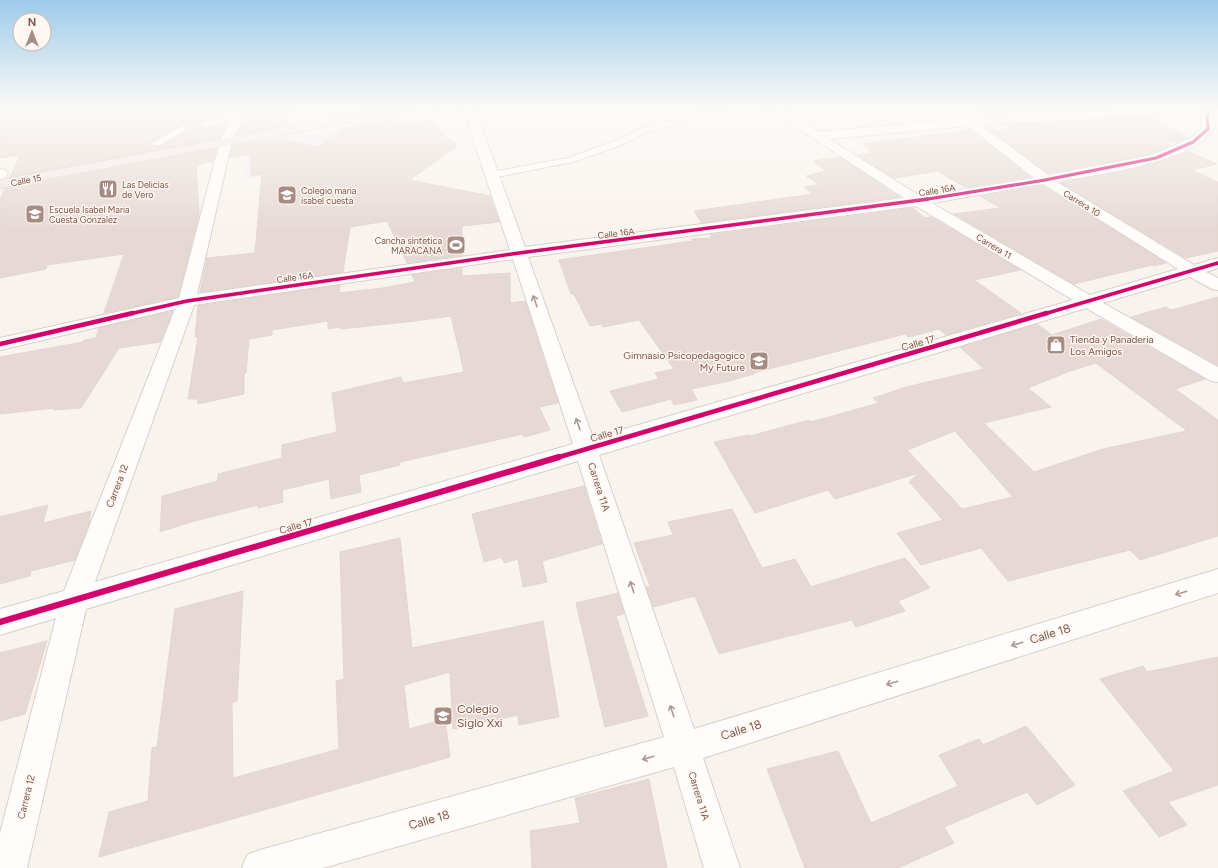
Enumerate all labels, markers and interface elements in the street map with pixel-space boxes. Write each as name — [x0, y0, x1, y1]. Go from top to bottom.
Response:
north arrow — [12, 12, 52, 52]
text: N — [28, 16, 36, 29]
street label: Calle 15 — [10, 172, 42, 188]
restaurant icon: Las Delicias de Vero — [97, 178, 119, 200]
place label: Las Delicias de Vero — [122, 179, 169, 200]
street label: Calle 16A — [918, 182, 956, 198]
school or university icon: Colegio maria isabel cuesta — [276, 184, 298, 206]
place label: Colegio maria isabel cuesta — [301, 185, 357, 206]
street label: Carrera 10 — [1062, 187, 1103, 219]
school or university icon: Escuela Isabel Maria Cuesta Gonzalez — [24, 203, 46, 225]
place label: Escuela Isabel Maria Cuesta Gonzalez — [49, 204, 130, 225]
street label: Calle 16A — [597, 225, 635, 241]
street label: Carrera 11 — [974, 231, 1014, 261]
sports icon: Cancha sintetica MARACANA — [445, 234, 467, 256]
place label: Cancha sintetica MARACANA — [375, 235, 442, 256]
street label: Calle 16A — [276, 269, 314, 285]
one-way arrow — [531, 295, 539, 307]
street label: Calle 17 — [900, 332, 937, 354]
place label: Tienda y Panaderia Los Amigos — [1070, 333, 1154, 358]
shop icon: Tienda y Panaderia Los Amigos — [1045, 334, 1067, 356]
place label: Gimnasio Psicopedagogico My Future — [623, 349, 746, 374]
school or university icon: Gimnasio Psicopedagogico My Future — [748, 350, 770, 372]
one-way arrow — [573, 418, 581, 430]
street label: Calle 17 — [589, 423, 626, 445]
street label: Carrera 11A — [585, 461, 613, 513]
street label: Carrera 12 — [103, 463, 131, 509]
street label: Calle 17 — [278, 515, 315, 537]
one-way arrow — [628, 581, 635, 594]
one-way arrow — [1174, 590, 1187, 597]
street label: Calle 18 — [1028, 621, 1072, 647]
one-way arrow — [1010, 641, 1023, 648]
one-way arrow — [886, 680, 899, 687]
place label: Colegio Siglo Xxi — [457, 702, 503, 730]
one-way arrow — [668, 704, 675, 717]
school or university icon: Colegio Siglo Xxi — [432, 705, 454, 727]
street label: Calle 18 — [719, 717, 763, 743]
one-way arrow — [642, 755, 655, 762]
street label: Carrera 11A — [685, 770, 713, 822]
street label: Carrera 12 — [14, 773, 38, 821]
street label: Calle 18 — [407, 807, 451, 833]

